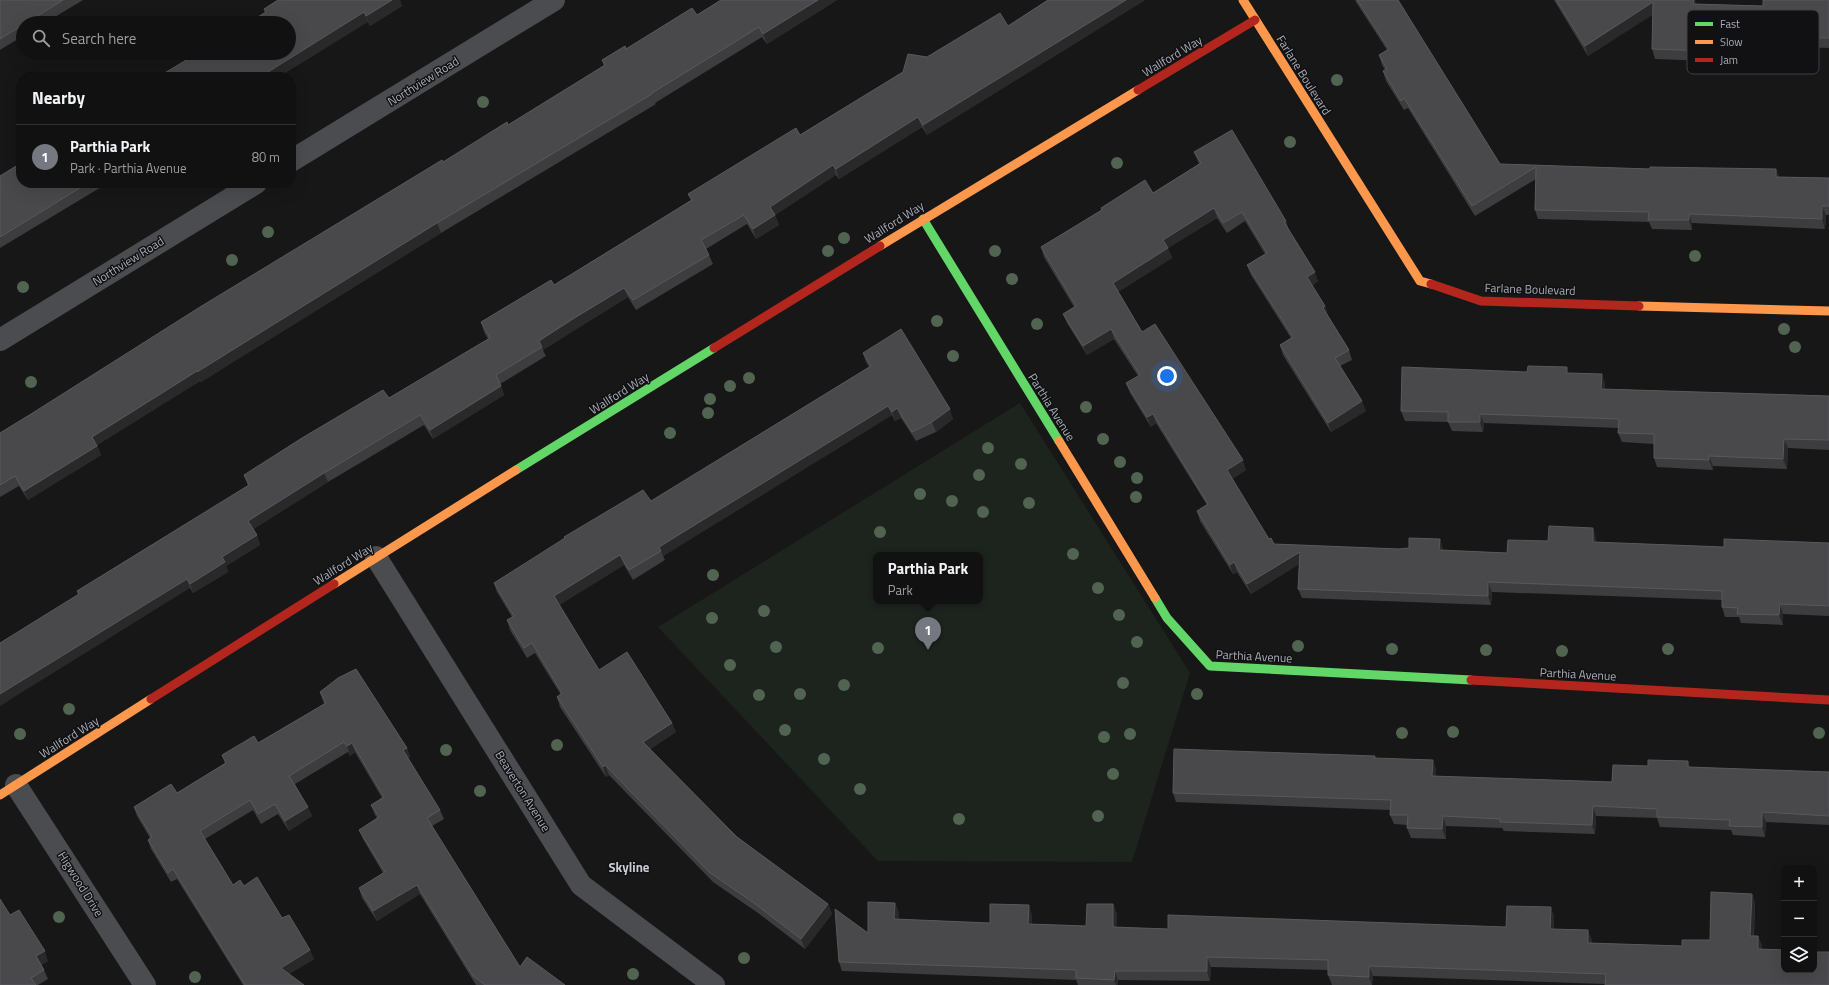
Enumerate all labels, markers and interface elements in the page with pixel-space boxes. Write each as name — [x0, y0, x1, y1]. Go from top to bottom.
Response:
legend — [1687, 10, 1819, 74]
search box — [16, 16, 296, 60]
text: Fast — [1720, 16, 1740, 32]
icon: search — [30, 27, 52, 49]
text: Search here — [62, 27, 136, 50]
street label: Wallford Way — [1138, 30, 1206, 82]
street label: Farlane Boulevard — [1272, 31, 1336, 119]
text: Slow — [1720, 34, 1743, 50]
street label: Northview Road — [383, 51, 463, 111]
text: Jam — [1720, 52, 1738, 68]
text: Nearby — [32, 85, 85, 111]
text: Parthia Park — [70, 135, 150, 158]
text: 1 — [41, 147, 49, 167]
text: 80 m — [252, 147, 280, 167]
text: Park · Parthia Avenue — [70, 158, 187, 178]
street label: Wallford Way — [860, 196, 928, 248]
street label: Northview Road — [88, 231, 168, 291]
street label: Farlane Boulevard — [1484, 278, 1576, 300]
your location — [1157, 366, 1177, 386]
street label: Wallford Way — [585, 367, 653, 419]
street label: Parthia Avenue — [1024, 369, 1080, 445]
street label: Wallford Way — [309, 538, 377, 590]
popup — [873, 552, 983, 604]
text: Parthia Park — [888, 557, 968, 580]
text: Park — [888, 580, 913, 600]
pin: 1 — [915, 617, 941, 650]
street label: Parthia Avenue — [1215, 645, 1293, 667]
street label: Parthia Avenue — [1539, 663, 1617, 685]
street label: Wallford Way — [35, 711, 103, 763]
street label: Beaverton Avenue — [490, 747, 556, 835]
street label: Higwood Drive — [53, 848, 109, 920]
district label: Skyline — [609, 857, 650, 877]
map controls — [1781, 865, 1817, 973]
button: + — [1781, 865, 1817, 901]
button: − — [1781, 901, 1817, 937]
button: layers — [1781, 937, 1817, 973]

